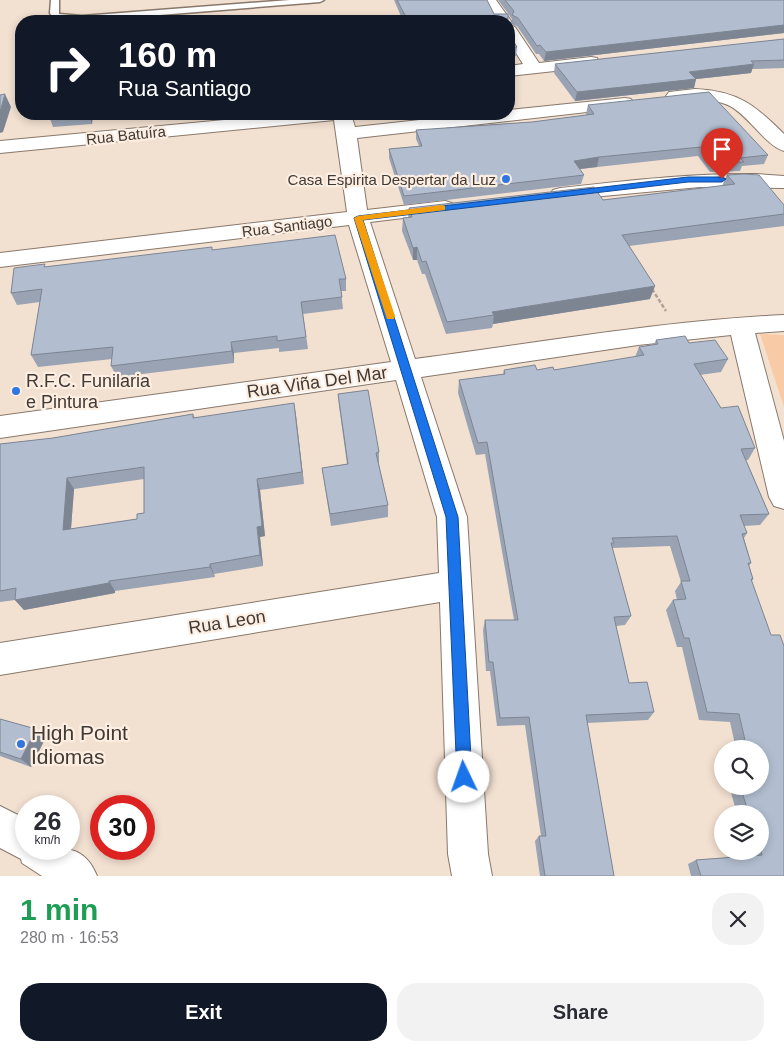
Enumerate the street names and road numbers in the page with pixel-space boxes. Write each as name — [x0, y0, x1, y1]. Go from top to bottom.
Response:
street label: Rua Batuíra — [85, 122, 167, 148]
street label: Rua Santiago — [241, 212, 333, 240]
street label: Rua Viña Del Mar — [245, 362, 389, 402]
street label: Rua Leon — [187, 606, 267, 638]

